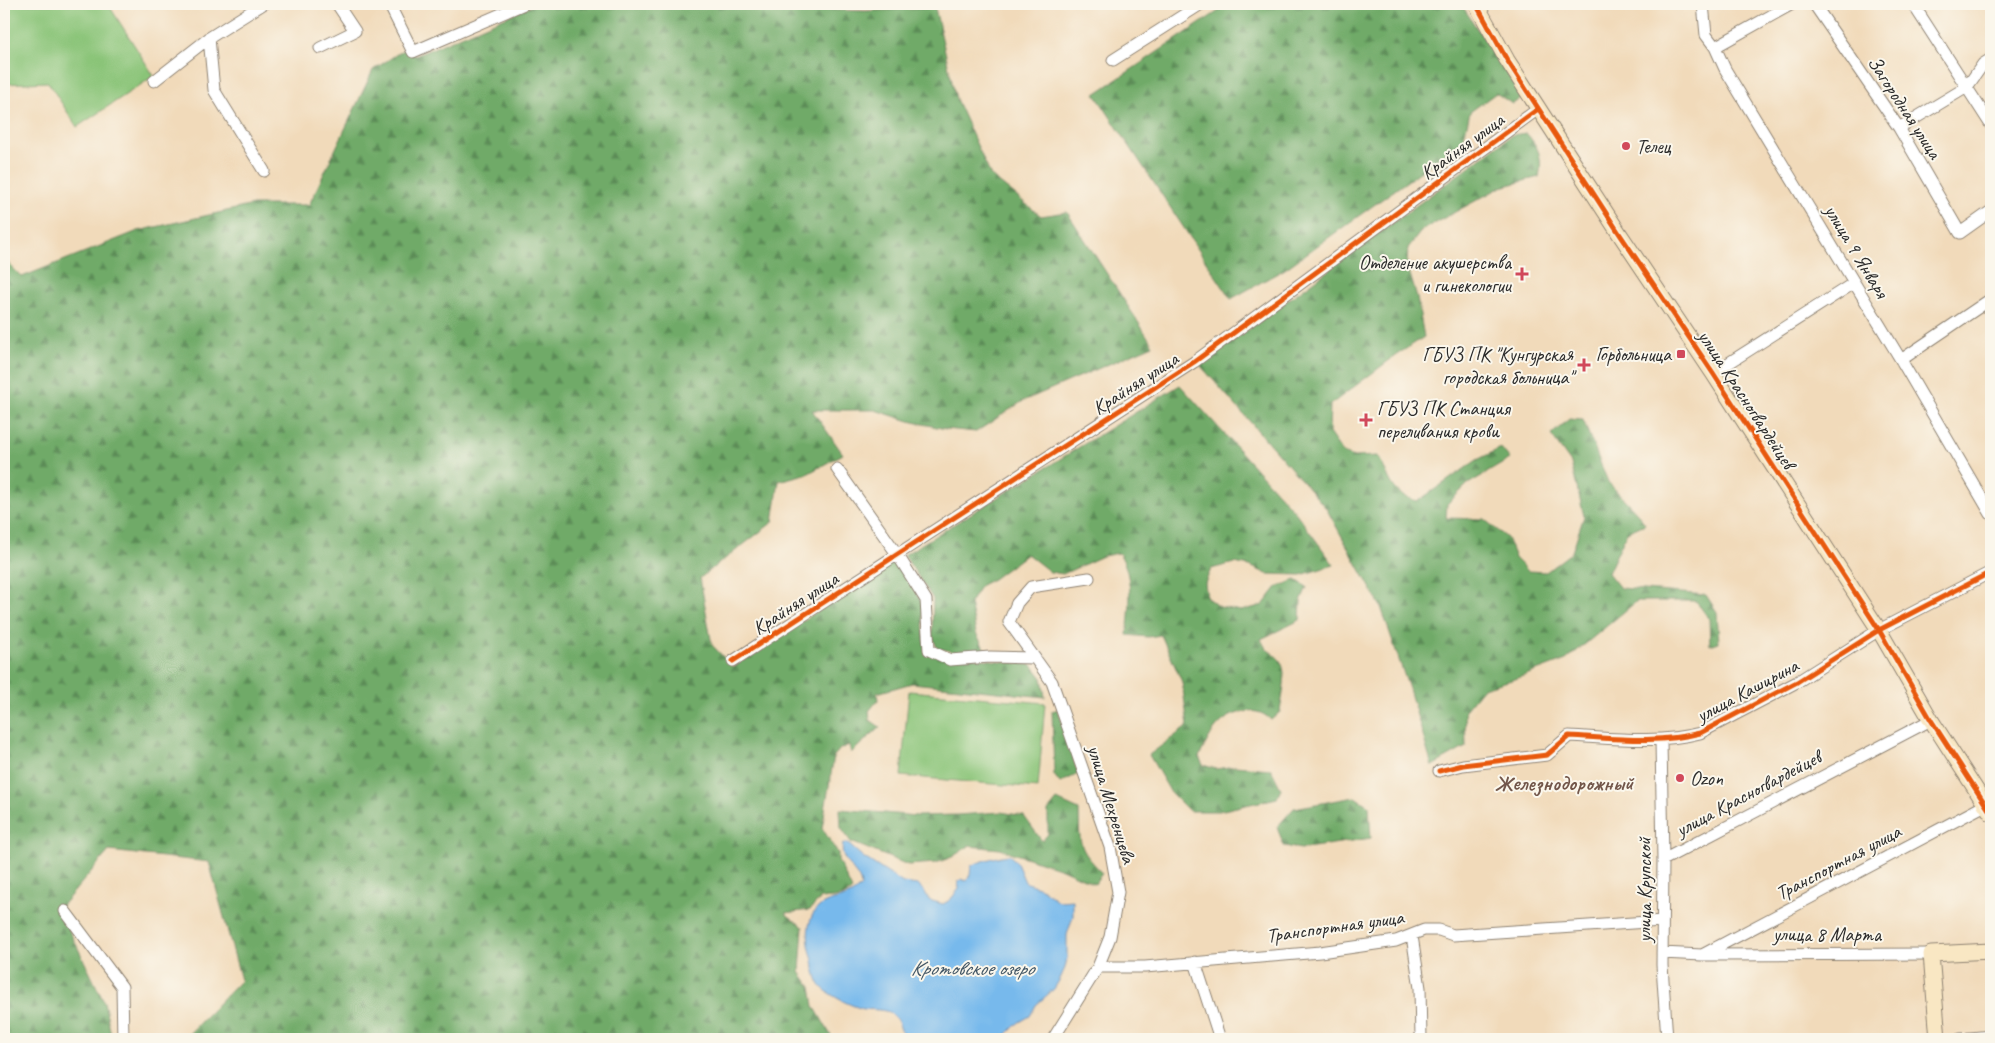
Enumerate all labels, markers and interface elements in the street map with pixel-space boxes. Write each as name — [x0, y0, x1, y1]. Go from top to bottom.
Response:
street label: Загородная улица — [1862, 51, 1948, 165]
street label: Крайняя улица — [1415, 106, 1511, 185]
place label: Телец — [1636, 134, 1672, 159]
marker: Телец — [1620, 140, 1632, 152]
street label: улица 9 Января — [1818, 199, 1895, 304]
place label: Отделение акушерства и гинекологии — [1359, 250, 1513, 298]
marker: Отделение акушерства и гинекологии — [1515, 267, 1529, 281]
street label: улица Красногвардейцев — [1692, 324, 1803, 476]
place label: ГБУЗ ПК "Кунгурская городская больница" — [1423, 342, 1577, 390]
place label: Горбольница — [1596, 342, 1672, 367]
street label: Крайняя улица — [1088, 345, 1185, 420]
marker: Горбольница — [1675, 348, 1687, 360]
marker: ГБУЗ ПК "Кунгурская городская больница" — [1577, 358, 1591, 372]
place label: ГБУЗ ПК Станция переливания крови — [1377, 396, 1512, 444]
marker: ГБУЗ ПК Станция переливания крови — [1359, 413, 1373, 427]
street label: Крайняя улица — [748, 565, 845, 640]
street label: улица Каширина — [1691, 652, 1804, 728]
street label: улица Мехренцева — [1081, 741, 1142, 868]
street label: улица Красногвардейцев — [1671, 743, 1828, 843]
place label: Ozon — [1690, 766, 1724, 791]
district label: Железнодорожный — [1495, 770, 1635, 797]
marker: Ozon — [1674, 772, 1686, 784]
street label: Транспортная улица — [1771, 818, 1906, 906]
street label: улица Крупской — [1632, 836, 1657, 943]
street label: Транспортная улица — [1265, 904, 1406, 948]
street label: улица 8 Марта — [1772, 922, 1883, 947]
water label: Кротовское озеро — [911, 955, 1036, 981]

